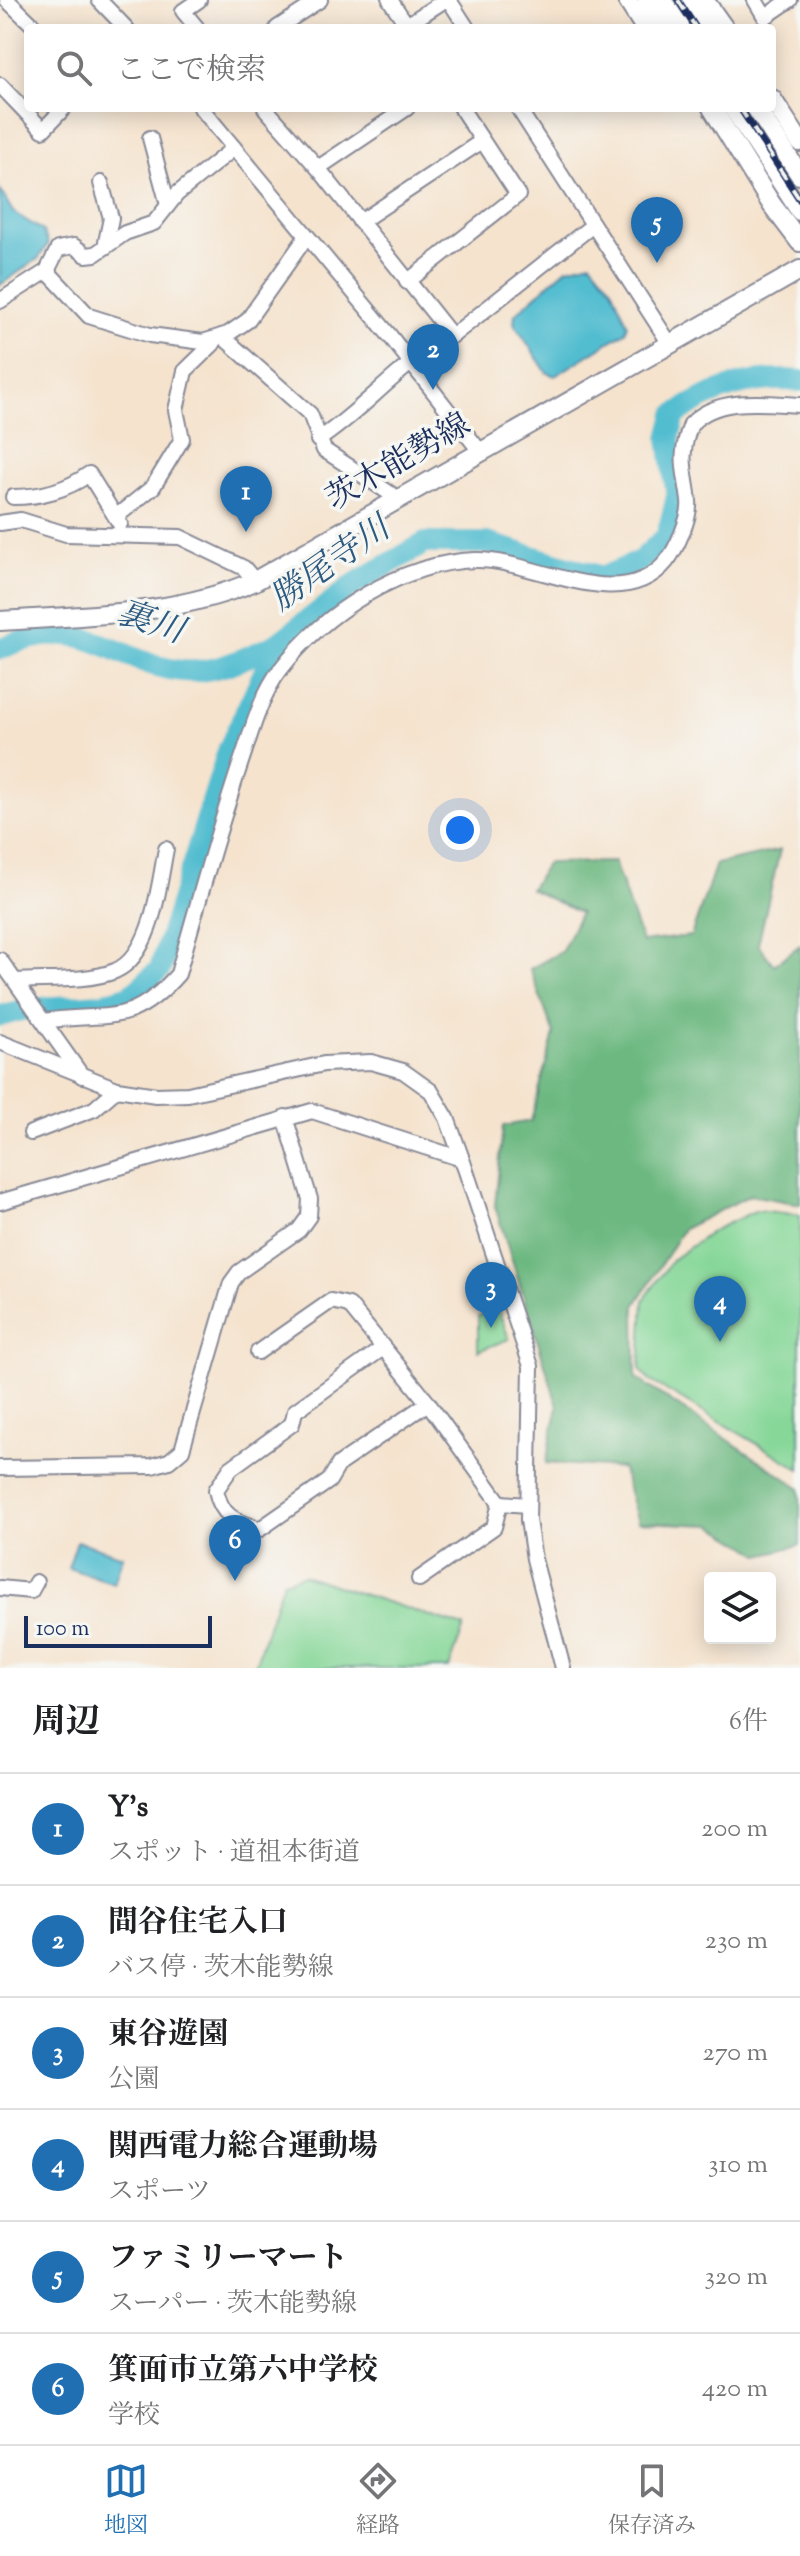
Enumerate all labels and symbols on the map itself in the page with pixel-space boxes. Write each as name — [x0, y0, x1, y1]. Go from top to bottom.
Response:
pin: 5 — [631, 197, 683, 263]
pin: 2 — [407, 324, 459, 390]
street label: 茨木能勢線 — [318, 403, 480, 523]
pin: 1 — [220, 466, 272, 532]
water label: 勝尾寺川 — [261, 504, 404, 624]
water label: 裏川 — [110, 590, 194, 659]
your location — [440, 810, 480, 850]
pin: 3 — [465, 1262, 517, 1328]
pin: 4 — [694, 1276, 746, 1342]
pin: 6 — [209, 1515, 261, 1581]
scale bar — [24, 1612, 212, 1648]

